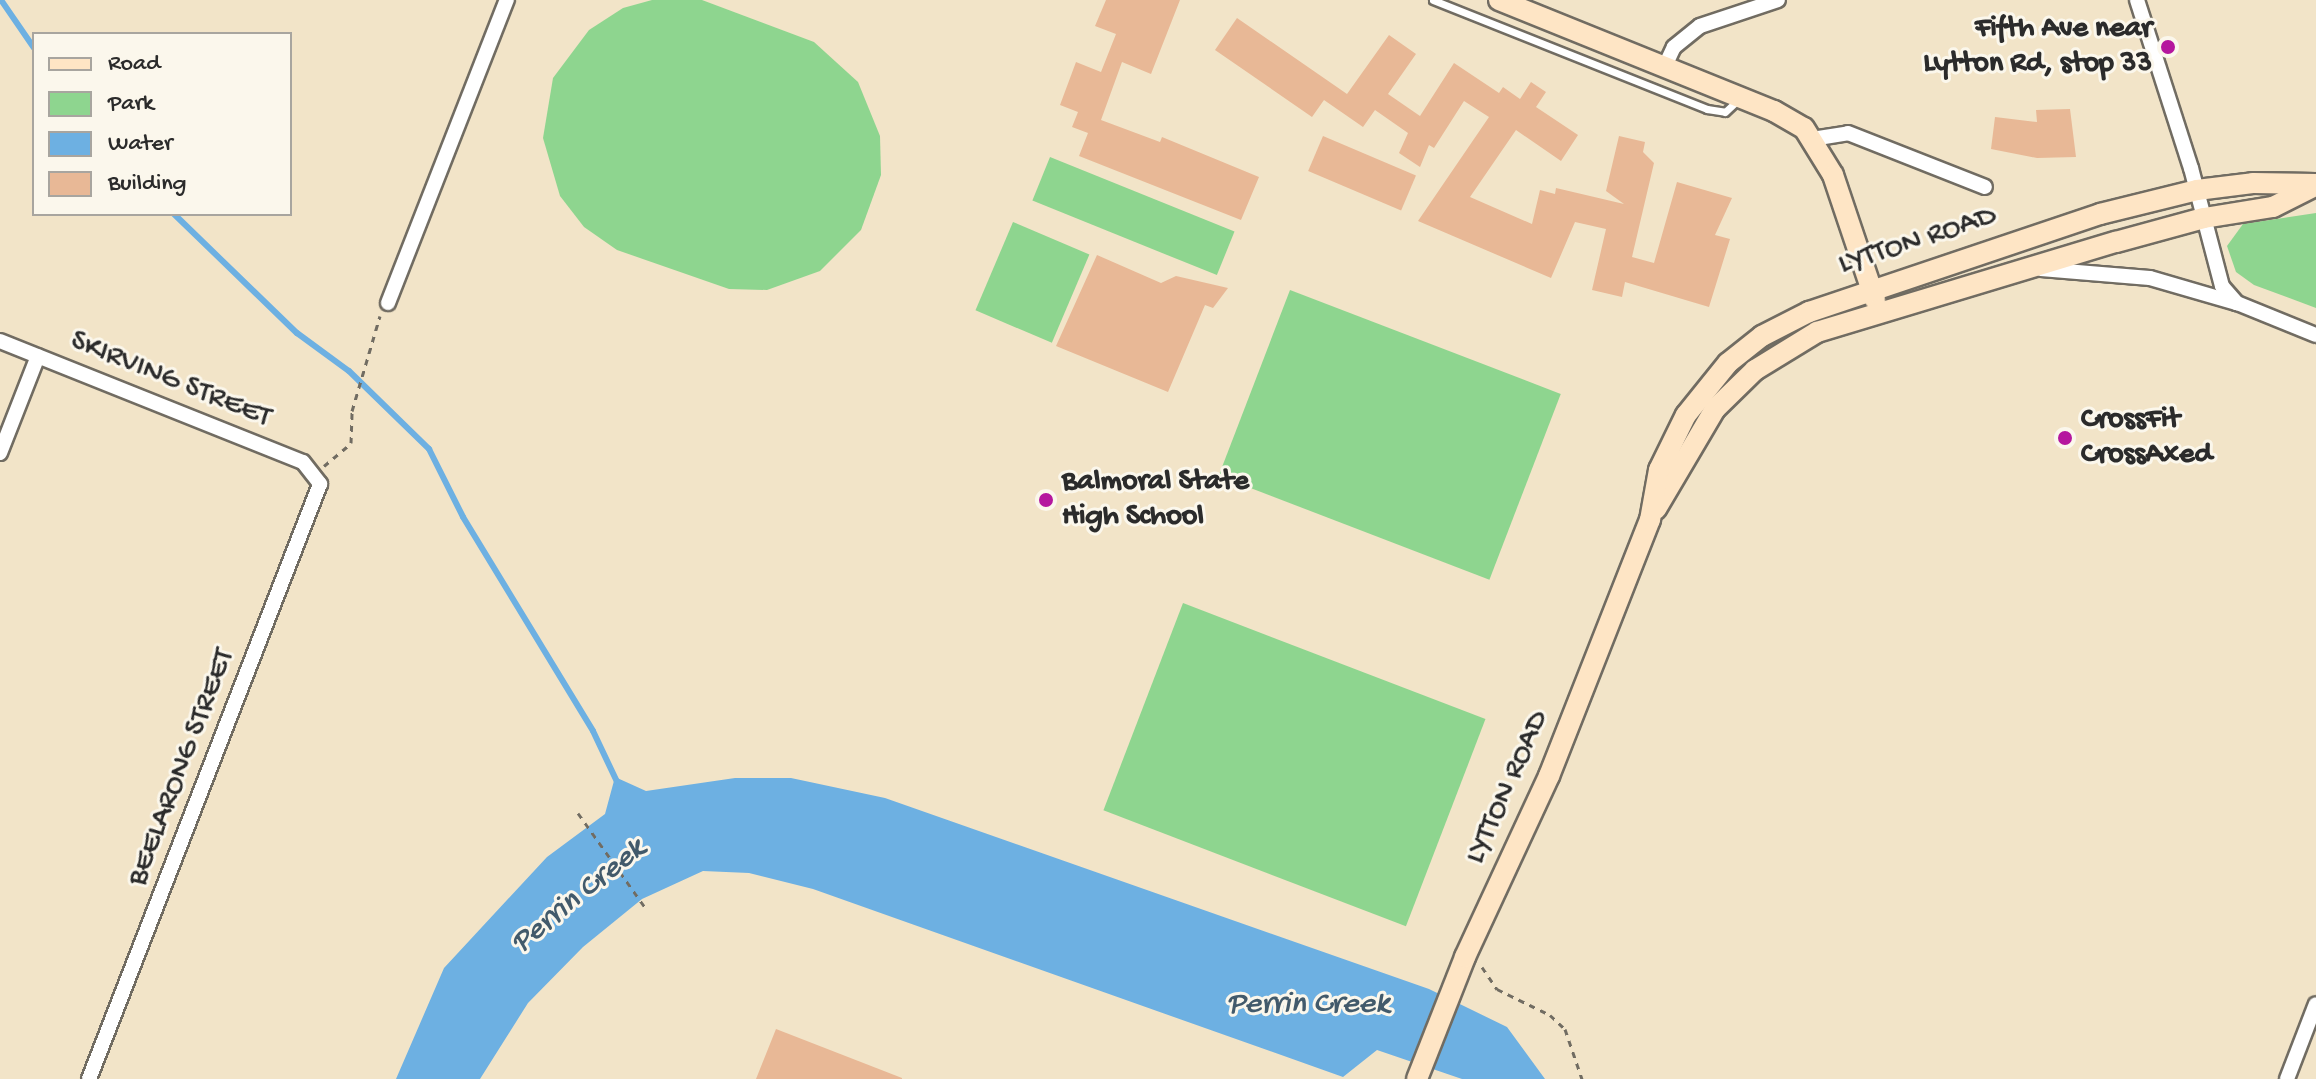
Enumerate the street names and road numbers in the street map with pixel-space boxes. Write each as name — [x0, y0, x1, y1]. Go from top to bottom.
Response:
street label: LYTTON ROAD — [1835, 200, 2001, 284]
street label: SKIRVING STREET — [65, 324, 275, 438]
street label: BEELARONG STREET — [121, 644, 245, 892]
street label: LYTTON ROAD — [1459, 706, 1559, 870]

